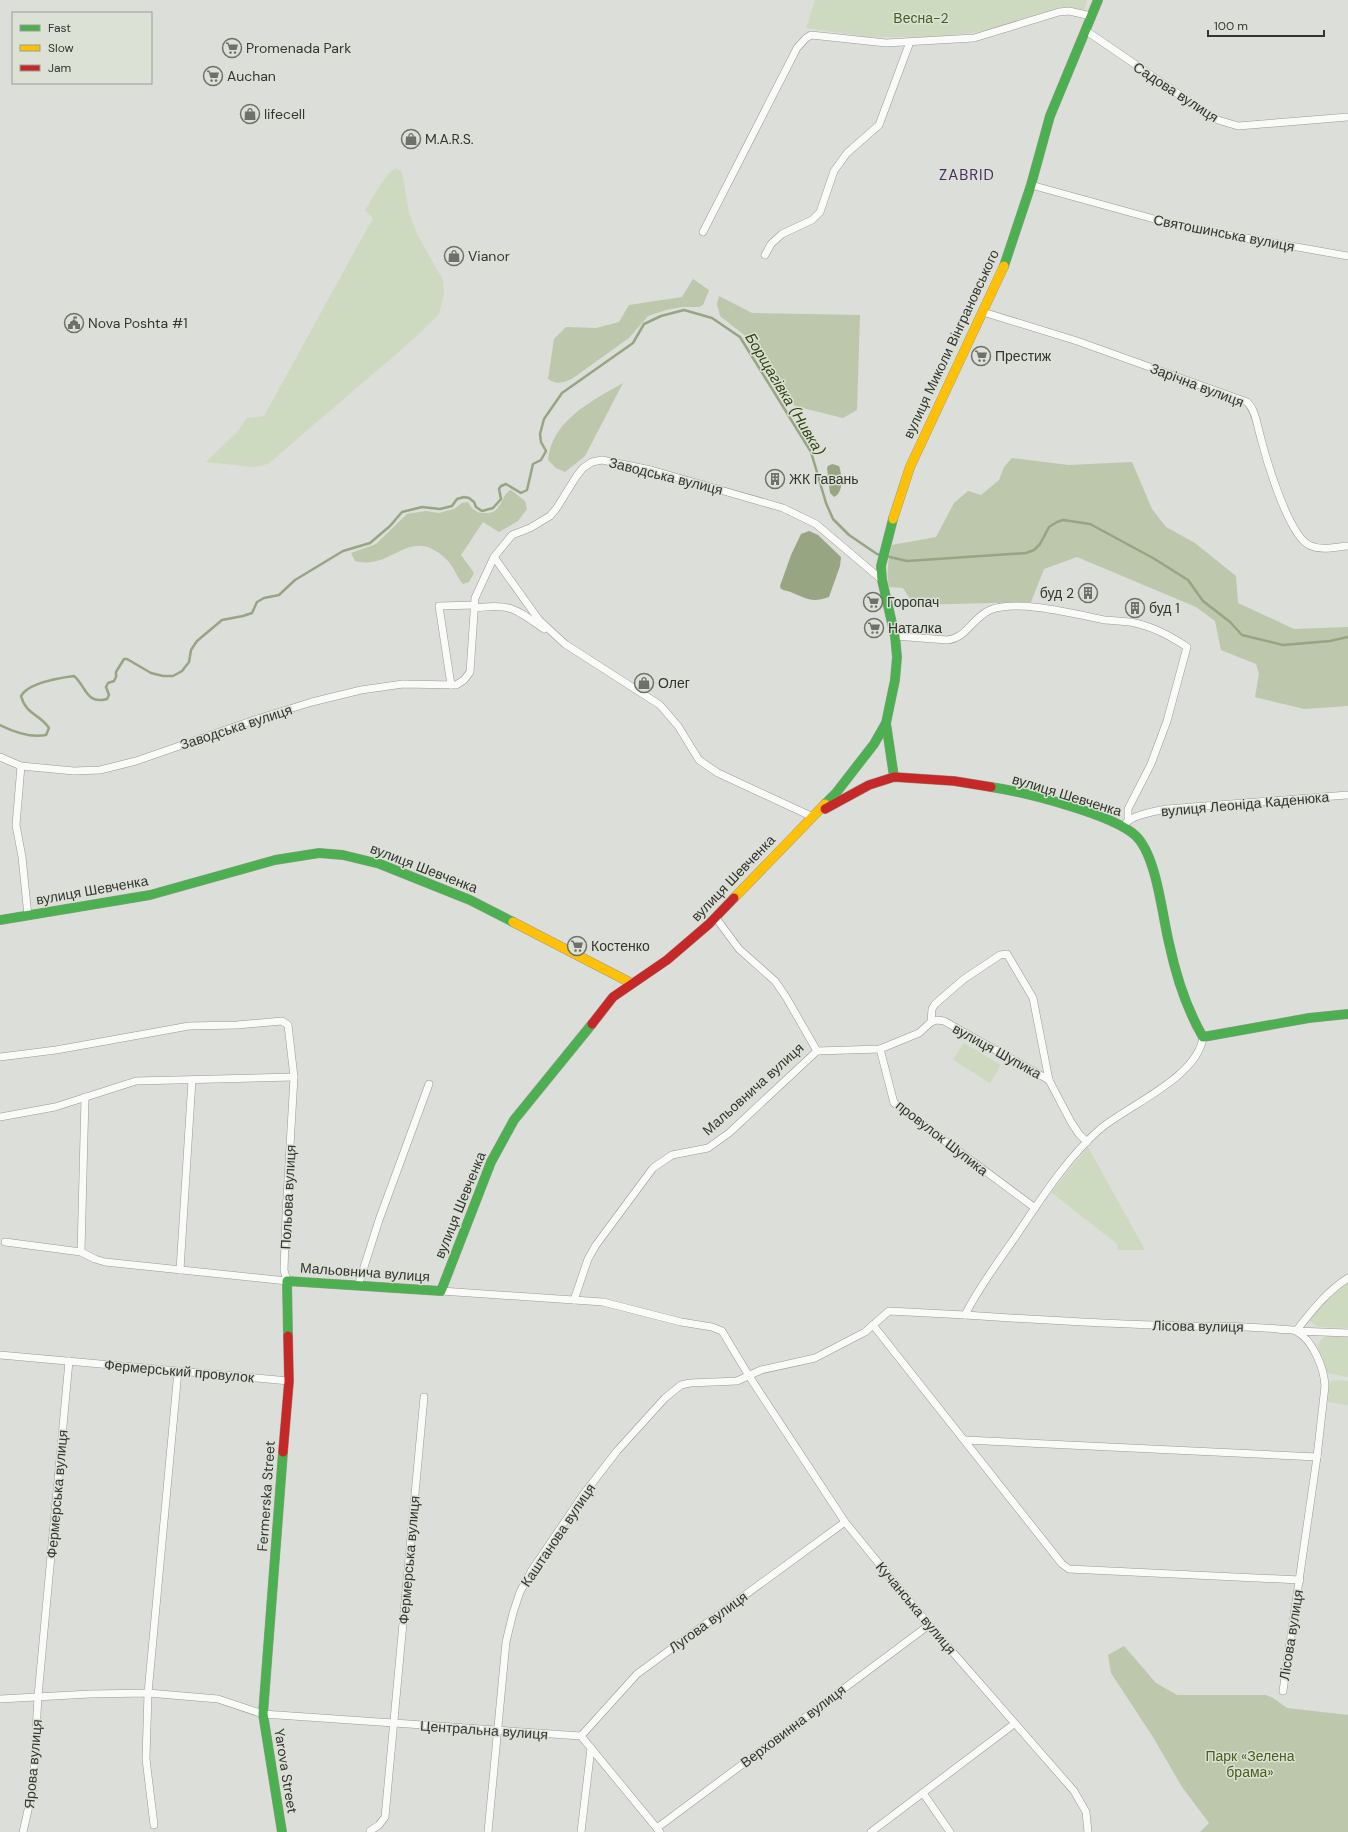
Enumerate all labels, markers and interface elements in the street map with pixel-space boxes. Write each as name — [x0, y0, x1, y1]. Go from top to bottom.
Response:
park label: Весна-2 — [893, 9, 949, 27]
legend — [12, 12, 152, 84]
scale bar — [1208, 12, 1324, 38]
text: 100 m — [1214, 18, 1248, 34]
text: Fast — [48, 20, 71, 36]
supermarket icon: Promenada Park — [221, 37, 243, 59]
place label: Promenada Park — [246, 39, 351, 57]
text: Slow — [48, 40, 74, 56]
street label: Садова вулиця — [1130, 58, 1222, 126]
text: Jam — [48, 60, 71, 76]
supermarket icon: Auchan — [202, 65, 224, 87]
place label: Auchan — [227, 67, 276, 85]
shop icon: lifecell — [239, 103, 261, 125]
place label: lifecell — [264, 105, 305, 123]
shop icon: M.A.R.S. — [400, 128, 422, 150]
place label: M.A.R.S. — [425, 130, 474, 148]
district label: ZABRID — [939, 165, 995, 185]
street label: Святошинська вулиця — [1152, 210, 1296, 256]
shop icon: Vianor — [443, 245, 465, 267]
street label: вулиця Миколи Вінграновського — [899, 246, 1003, 441]
place label: Vianor — [468, 247, 510, 265]
public building icon: Nova Poshta #1 — [63, 312, 85, 334]
place label: Nova Poshta #1 — [88, 314, 188, 332]
water label: Борщагівка (Нивка) — [740, 329, 830, 459]
supermarket icon: Престиж — [970, 345, 992, 367]
place label: Престиж — [995, 347, 1052, 365]
street label: Зарічна вулиця — [1148, 359, 1246, 411]
street label: Заводська вулиця — [607, 453, 725, 499]
building icon: ЖК Гавань — [764, 468, 786, 490]
place label: ЖК Гавань — [789, 470, 858, 488]
building icon: буд 2 — [1077, 582, 1099, 604]
place label: буд 2 — [1040, 584, 1074, 602]
supermarket icon: Горопач — [862, 591, 884, 613]
place label: Горопач — [887, 593, 939, 611]
building icon: буд 1 — [1124, 597, 1146, 619]
place label: буд 1 — [1149, 599, 1180, 617]
supermarket icon: Наталка — [863, 617, 885, 639]
place label: Наталка — [888, 619, 942, 637]
shop icon: Олег — [633, 672, 655, 694]
place label: Олег — [658, 674, 690, 692]
street label: Заводська вулиця — [178, 700, 294, 754]
street label: вулиця Шевченка — [1010, 770, 1124, 820]
street label: вулиця Леоніда Каденюка — [1160, 788, 1330, 820]
street label: вулиця Шевченка — [687, 831, 779, 925]
street label: вулиця Шевченка — [368, 839, 480, 897]
street label: вулиця Шевченка — [35, 871, 150, 909]
supermarket icon: Костенко — [566, 935, 588, 957]
place label: Костенко — [591, 937, 650, 955]
street label: вулиця Шупика — [950, 1019, 1045, 1083]
street label: Мальовнича вулиця — [699, 1039, 807, 1139]
street label: провулок Шупика — [892, 1096, 992, 1180]
street label: Польова вулиця — [276, 1144, 300, 1250]
street label: вулиця Шевченка — [430, 1149, 490, 1261]
street label: Мальовнича вулиця — [299, 1258, 431, 1286]
street label: Лісова вулиця — [1152, 1316, 1244, 1336]
street label: Фермерський провулок — [103, 1355, 256, 1387]
street label: Фермерська вулиця — [42, 1429, 72, 1559]
street label: Fermerska Street — [253, 1440, 279, 1552]
street label: Каштанова вулиця — [517, 1480, 599, 1590]
street label: Фермерська вулиця — [394, 1495, 424, 1625]
street label: Кучанська вулиця — [872, 1558, 960, 1658]
street label: Лугова вулиця — [665, 1587, 751, 1657]
street label: Лісова вулиця — [1275, 1588, 1307, 1682]
street label: Верховинна вулиця — [737, 1681, 849, 1771]
street label: Центральна вулиця — [420, 1717, 548, 1743]
street label: Ярова вулиця — [20, 1718, 46, 1810]
street label: Yarova Street — [270, 1727, 302, 1815]
park label: Парк «Зелена брама» — [1205, 1747, 1295, 1781]

